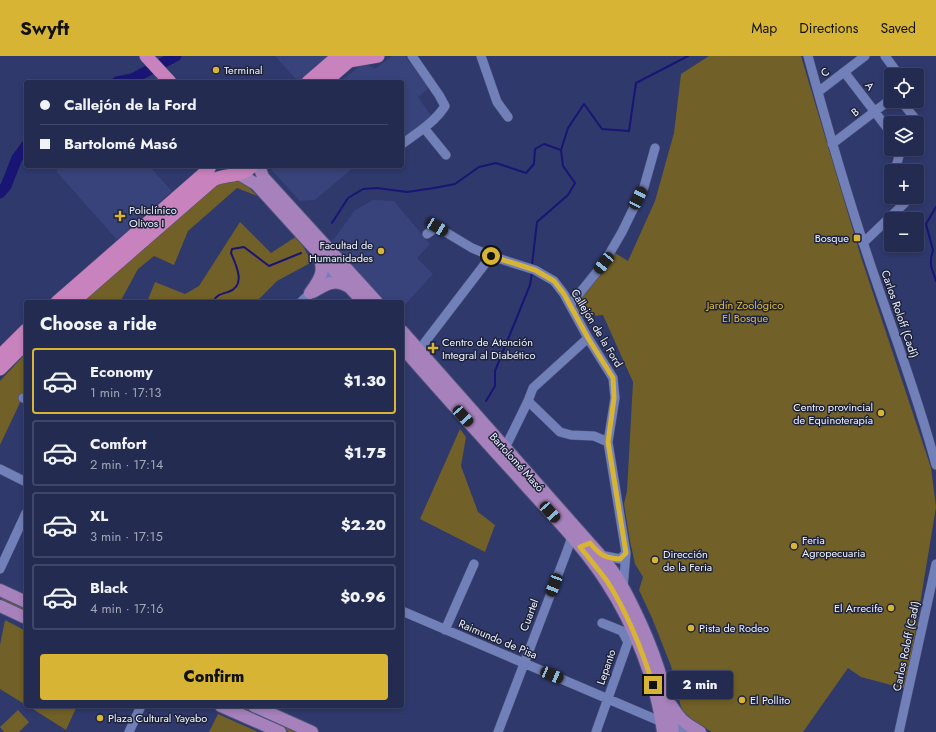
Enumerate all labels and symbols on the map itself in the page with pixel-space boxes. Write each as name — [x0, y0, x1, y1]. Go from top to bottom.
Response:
place label: Terminal — [224, 62, 263, 78]
street label: C — [817, 63, 833, 81]
marker: Terminal — [211, 65, 221, 75]
street label: A — [861, 78, 879, 94]
street label: B — [848, 104, 862, 120]
car — [627, 185, 649, 211]
place label: Policlínico Olivos I — [129, 202, 177, 231]
marker: Policlínico Olivos I — [114, 210, 126, 222]
car — [424, 216, 450, 238]
place label: Bosque — [815, 230, 849, 246]
marker: Bosque — [852, 233, 862, 243]
place label: Facultad de Humanidades — [309, 237, 374, 266]
marker: Facultad de Humanidades — [376, 246, 386, 256]
route start — [482, 247, 500, 265]
car — [592, 250, 616, 276]
street label: Carlos Roloff (Cadí) — [877, 268, 923, 360]
street label: Callejón de la Ford — [567, 286, 627, 370]
park label: Jardín Zoológico El Bosque — [705, 297, 783, 326]
place label: Centro de Atención Integral al Diabético — [442, 334, 535, 363]
marker: Centro de Atención Integral al Diabético — [427, 342, 439, 354]
place label: Centro provincial de Equinoterapía — [793, 399, 873, 428]
car — [451, 403, 475, 429]
marker: Centro provincial de Equinoterapía — [876, 408, 886, 418]
street label: Bartolomé Masó — [486, 429, 548, 495]
car — [538, 499, 562, 525]
place label: Feria Agropecuaria — [802, 532, 865, 561]
marker: Feria Agropecuaria — [789, 541, 799, 551]
place label: Dirección de la Feria — [663, 546, 712, 575]
marker: Dirección de la Feria — [650, 555, 660, 565]
car — [544, 572, 564, 598]
street label: Cuartel — [516, 597, 542, 633]
street label: Carlos Roloff (Cadí) — [889, 599, 923, 693]
place label: El Arrecife — [834, 600, 883, 616]
marker: El Arrecife — [886, 603, 896, 613]
street label: Raimundo de Pisa — [456, 615, 540, 663]
place label: Pista de Rodeo — [699, 620, 769, 636]
marker: Pista de Rodeo — [686, 623, 696, 633]
street label: Lepanto — [592, 647, 620, 687]
car — [539, 665, 565, 685]
callout: 2 min — [667, 671, 733, 699]
route end — [644, 676, 662, 694]
place label: El Pollito — [750, 692, 790, 708]
marker: El Pollito — [737, 695, 747, 705]
place label: Plaza Cultural Yayabo — [108, 710, 207, 726]
marker: Plaza Cultural Yayabo — [95, 713, 105, 723]

